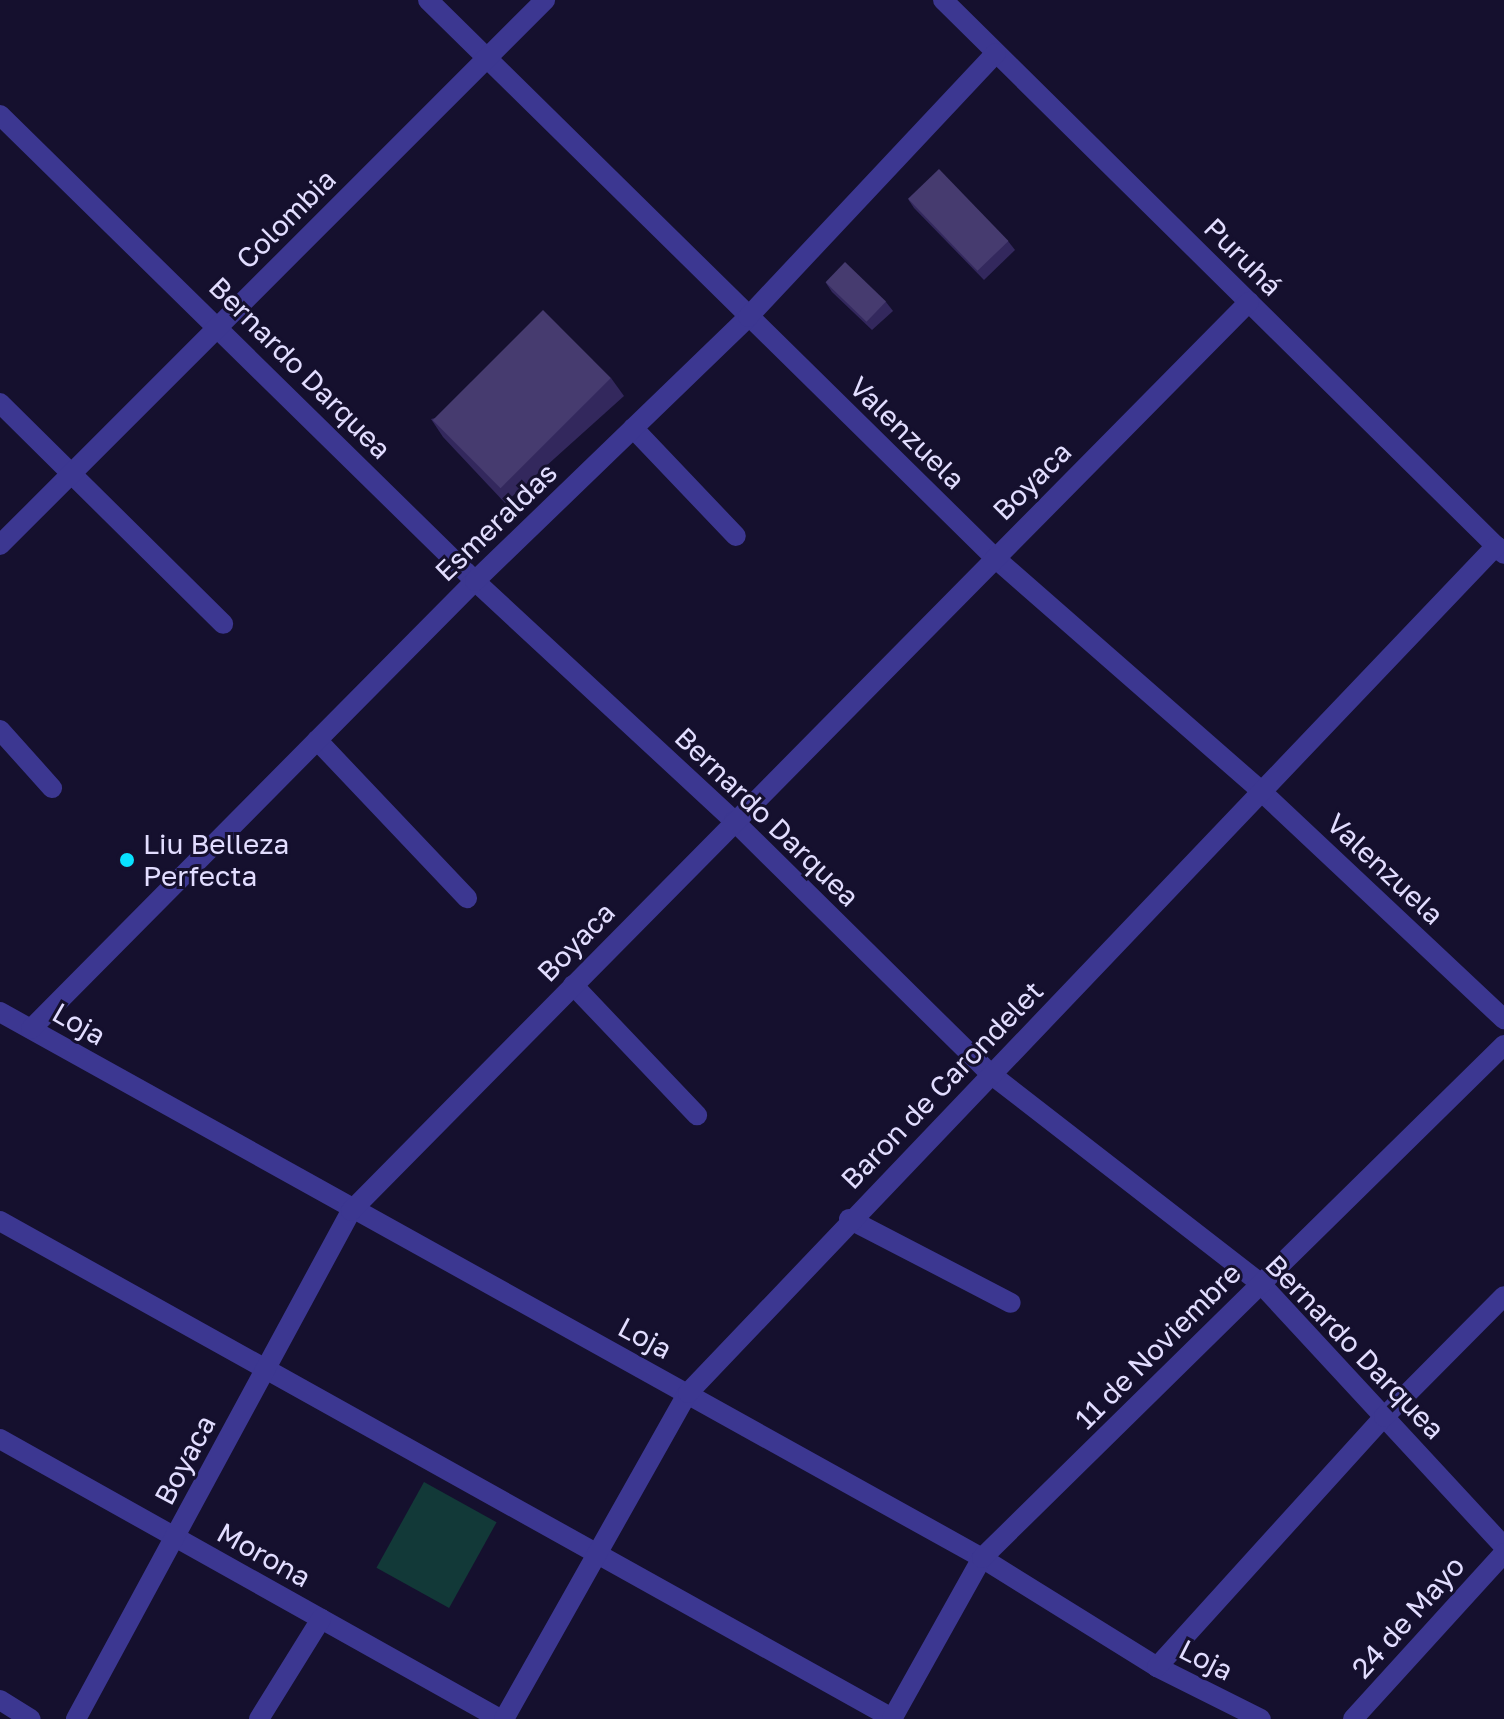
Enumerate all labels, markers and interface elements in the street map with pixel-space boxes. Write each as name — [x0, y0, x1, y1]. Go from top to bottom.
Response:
street label: Colombia — [229, 162, 343, 276]
street label: Puruhá — [1197, 211, 1289, 303]
street label: Bernardo Darquea — [202, 270, 398, 466]
street label: Valenzuela — [842, 370, 972, 496]
street label: Boyaca — [986, 435, 1078, 527]
street label: Esmeraldas — [428, 456, 564, 588]
street label: Bernardo Darquea — [668, 721, 866, 913]
street label: Valenzuela — [1320, 806, 1450, 932]
place label: Liu Belleza Perfecta — [143, 827, 289, 893]
marker: Liu Belleza Perfecta — [118, 851, 136, 869]
street label: Boyaca — [530, 896, 622, 988]
street label: Baron de Carondelet — [834, 974, 1050, 1196]
street label: Loja — [46, 995, 112, 1053]
street label: Bernardo Darquea — [1259, 1248, 1451, 1446]
street label: 11 de Noviembre — [1068, 1256, 1248, 1436]
street label: Loja — [612, 1310, 678, 1366]
street label: Boyaca — [147, 1409, 223, 1511]
street label: Morona — [212, 1516, 316, 1594]
street label: 24 de Mayo — [1345, 1549, 1471, 1685]
street label: Loja — [1174, 1632, 1238, 1688]

